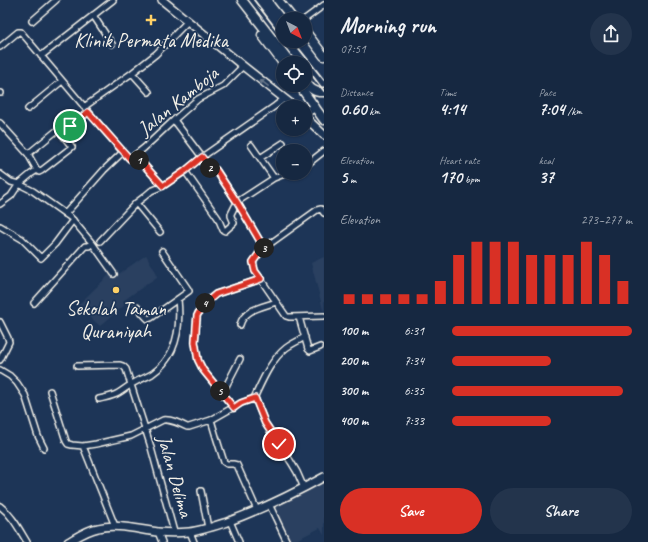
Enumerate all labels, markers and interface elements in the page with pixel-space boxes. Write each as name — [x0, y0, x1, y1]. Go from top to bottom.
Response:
north arrow — [276, 12, 312, 48]
map controls — [276, 12, 312, 180]
text: Morning run — [340, 12, 436, 40]
button: share — [590, 13, 632, 55]
marker: Klinik Permata Medika — [145, 14, 157, 26]
place label: Klinik Permata Medika — [74, 28, 230, 53]
text: 07:51 — [340, 41, 366, 57]
button: locate — [276, 56, 312, 92]
street label: Jalan Kamboja — [132, 60, 225, 142]
one-way arrow — [259, 79, 270, 87]
text: Distance — [340, 85, 373, 99]
text: Time — [439, 85, 456, 99]
text: Pace — [539, 85, 556, 99]
text: 0.60 — [340, 99, 367, 120]
text: 4:14 — [439, 99, 466, 120]
text: 7:04 — [539, 99, 565, 120]
button: + — [276, 100, 312, 136]
text: km — [367, 104, 380, 118]
text: /km — [565, 104, 582, 118]
pin — [53, 109, 87, 143]
icon: arrive — [59, 115, 81, 137]
button: − — [276, 144, 312, 180]
pin: 1 — [129, 150, 149, 170]
text: 1 — [137, 153, 141, 167]
text: Elevation — [340, 153, 374, 167]
text: Heart rate — [439, 153, 479, 167]
text: kcal — [539, 153, 553, 167]
pin: 2 — [200, 158, 220, 178]
text: 2 — [208, 161, 212, 175]
text: 5 — [340, 167, 347, 188]
text: 170 — [439, 167, 462, 188]
text: 37 — [539, 167, 554, 188]
text: m — [347, 172, 356, 186]
text: bpm — [462, 172, 480, 186]
text: Elevation — [340, 212, 380, 228]
text: 273–277 m — [581, 212, 632, 228]
pin: 3 — [254, 238, 274, 258]
text: 3 — [262, 241, 266, 255]
marker: Sekolah Taman Quraniyah — [111, 285, 121, 295]
pin: 4 — [195, 293, 215, 313]
place label: Sekolah Taman Quraniyah — [66, 296, 167, 344]
text: 4 — [203, 296, 207, 310]
text: 100 m — [340, 323, 368, 339]
text: 6:31 — [404, 323, 424, 339]
text: 200 m — [340, 353, 368, 369]
text: 7:34 — [404, 353, 424, 369]
pin: 5 — [210, 381, 230, 401]
text: 300 m — [340, 383, 368, 399]
text: 6:35 — [404, 383, 424, 399]
text: 5 — [218, 384, 222, 398]
text: 400 m — [340, 413, 368, 429]
text: 7:33 — [404, 413, 424, 429]
pin — [262, 427, 296, 461]
street label: Jalan Delima — [151, 431, 199, 522]
icon: check — [268, 433, 290, 455]
button: Save — [340, 488, 482, 534]
button: Share — [490, 488, 632, 534]

